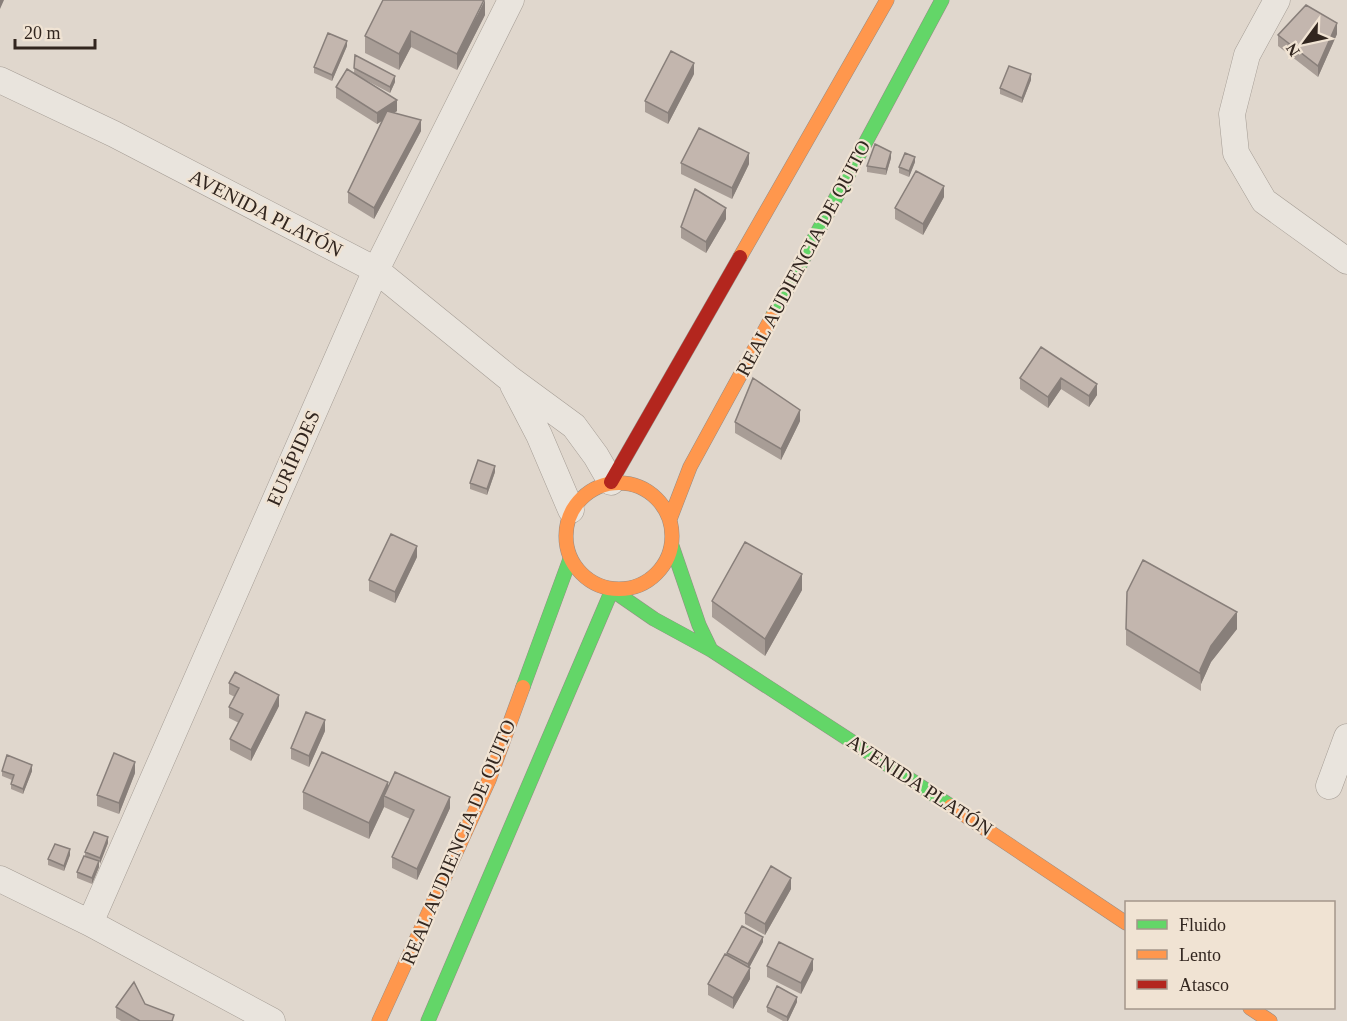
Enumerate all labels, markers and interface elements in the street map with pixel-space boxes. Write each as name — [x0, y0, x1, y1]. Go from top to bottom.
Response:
scale bar — [15, 12, 94, 50]
north arrow — [1275, 12, 1335, 72]
text: 20 m — [24, 23, 61, 43]
text: N — [1282, 40, 1303, 59]
street label: REAL AUDIENCIA DE QUITO — [731, 136, 875, 380]
street label: AVENIDA PLATÓN — [186, 164, 347, 261]
street label: EURÍPIDES — [262, 407, 324, 509]
street label: REAL AUDIENCIA DE QUITO — [396, 716, 520, 968]
street label: AVENIDA PLATÓN — [843, 729, 997, 840]
legend — [1125, 901, 1335, 1009]
text: Fluido — [1179, 915, 1226, 935]
text: Lento — [1179, 945, 1221, 965]
text: Atasco — [1179, 975, 1229, 995]

